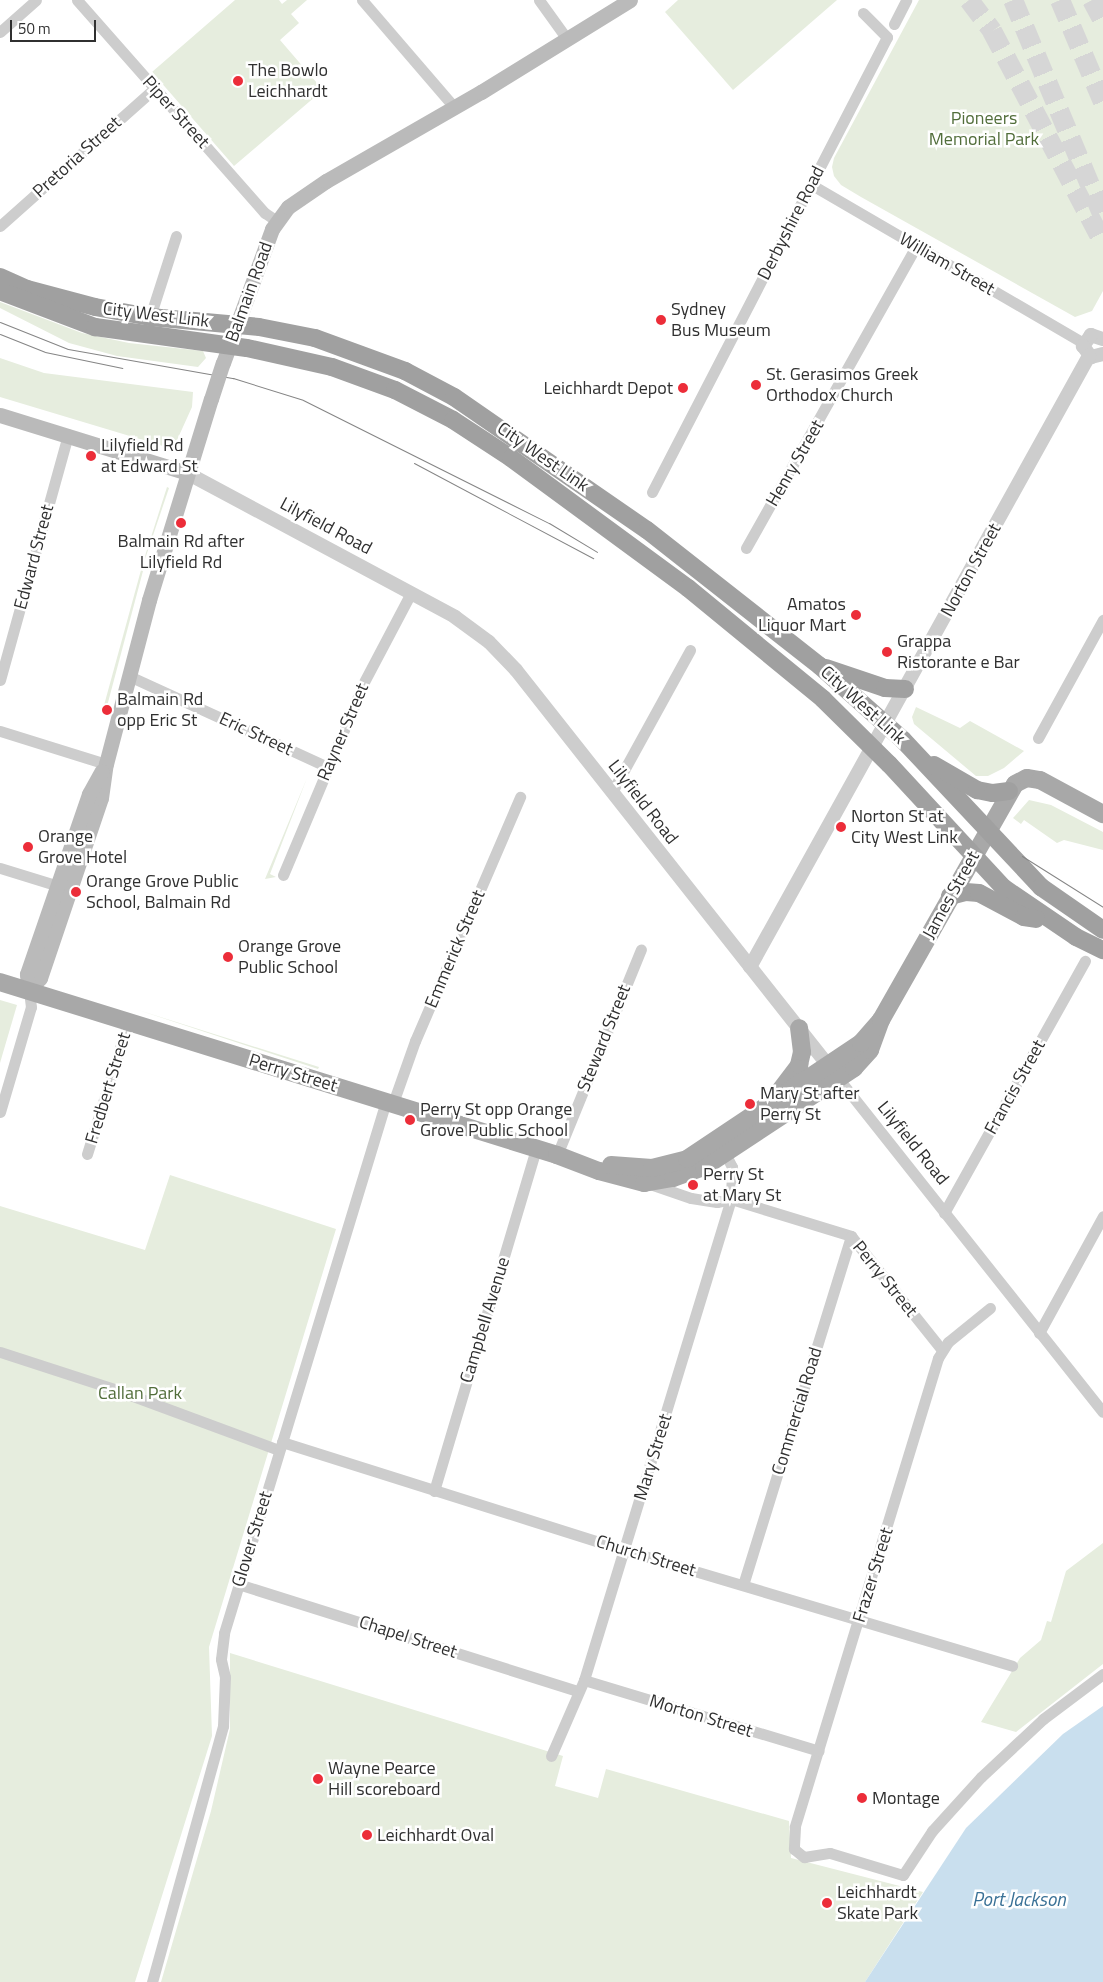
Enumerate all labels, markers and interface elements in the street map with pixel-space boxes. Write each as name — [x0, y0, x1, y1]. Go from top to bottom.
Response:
scale bar — [12, 10, 99, 42]
text: 50 m — [18, 17, 51, 40]
place label: The Bowlo Leichhardt — [248, 60, 328, 102]
street label: Piper Street — [138, 71, 214, 153]
marker: The Bowlo Leichhardt — [232, 75, 244, 87]
park label: Pioneers Memorial Park — [929, 108, 1039, 150]
street label: Pretoria Street — [28, 112, 126, 202]
street label: Derbyshire Road — [753, 162, 829, 284]
street label: William Street — [895, 228, 999, 300]
street label: Balmain Road — [221, 239, 277, 345]
street label: City West Link — [102, 298, 210, 332]
place label: Sydney Bus Museum — [671, 299, 771, 342]
marker: Sydney Bus Museum — [655, 314, 667, 326]
place label: St. Gerasimos Greek Orthodox Church — [766, 364, 918, 406]
place label: Leichhardt Depot — [544, 377, 673, 399]
marker: St. Gerasimos Greek Orthodox Church — [750, 379, 762, 391]
marker: Leichhardt Depot — [677, 382, 689, 394]
street label: Henry Street — [762, 416, 828, 510]
street label: City West Link — [493, 418, 593, 496]
place label: Lilyfield Rd at Edward St — [101, 435, 198, 478]
marker: Lilyfield Rd at Edward St — [85, 450, 97, 462]
street label: Lilyfield Road — [276, 493, 376, 559]
street label: Edward Street — [10, 502, 58, 612]
marker: Balmain Rd after Lilyfield Rd — [175, 517, 187, 529]
street label: Norton Street — [936, 519, 1006, 621]
place label: Balmain Rd after Lilyfield Rd — [118, 531, 244, 574]
place label: Amatos Liquor Mart — [758, 594, 846, 636]
marker: Amatos Liquor Mart — [850, 609, 862, 621]
place label: Grappa Ristorante e Bar — [897, 631, 1020, 674]
marker: Grappa Ristorante e Bar — [881, 646, 893, 658]
street label: City West Link — [816, 661, 910, 749]
street label: Rayner Street — [313, 680, 373, 784]
place label: Balmain Rd opp Eric St — [117, 689, 203, 732]
marker: Balmain Rd opp Eric St — [101, 704, 113, 716]
street label: Eric Street — [216, 708, 296, 760]
street label: Lilyfield Road — [603, 756, 683, 848]
place label: Norton St at City West Link — [851, 806, 958, 849]
marker: Norton St at City West Link — [835, 821, 847, 833]
place label: Orange Grove Hotel — [38, 826, 127, 869]
marker: Orange Grove Hotel — [22, 841, 34, 853]
street label: James Street — [918, 847, 984, 943]
place label: Orange Grove Public School, Balmain Rd — [86, 871, 239, 914]
marker: Orange Grove Public School, Balmain Rd — [70, 886, 82, 898]
street label: Emmerick Street — [420, 887, 490, 1011]
place label: Orange Grove Public School — [238, 936, 341, 979]
marker: Orange Grove Public School — [222, 951, 234, 963]
street label: Steward Street — [573, 981, 635, 1095]
street label: Fredbert Street — [81, 1030, 135, 1146]
street label: Francis Street — [980, 1036, 1050, 1138]
street label: Perry Street — [246, 1049, 340, 1097]
place label: Mary St after Perry St — [760, 1083, 860, 1126]
street label: Lilyfield Road — [873, 1097, 953, 1189]
marker: Mary St after Perry St — [744, 1098, 756, 1110]
place label: Perry St opp Orange Grove Public School — [420, 1099, 572, 1142]
marker: Perry St opp Orange Grove Public School — [404, 1114, 416, 1126]
place label: Perry St at Mary St — [703, 1164, 781, 1206]
marker: Perry St at Mary St — [687, 1179, 699, 1191]
street label: Perry Street — [848, 1237, 922, 1321]
street label: Campbell Avenue — [456, 1254, 514, 1386]
street label: Commercial Road — [767, 1345, 827, 1477]
park label: Callan Park — [98, 1382, 182, 1404]
street label: Mary Street — [630, 1411, 676, 1503]
street label: Glover Street — [227, 1489, 277, 1589]
street label: Frazer Street — [848, 1525, 898, 1625]
street label: Church Street — [594, 1531, 698, 1581]
street label: Chapel Street — [356, 1611, 460, 1663]
street label: Morton Street — [647, 1690, 755, 1742]
place label: Wayne Pearce Hill scoreboard — [328, 1758, 441, 1800]
marker: Wayne Pearce Hill scoreboard — [312, 1773, 324, 1785]
place label: Montage — [872, 1787, 940, 1809]
marker: Montage — [856, 1792, 868, 1804]
place label: Leichhardt Oval — [377, 1824, 494, 1846]
marker: Leichhardt Oval — [361, 1829, 373, 1841]
place label: Leichhardt Skate Park — [837, 1882, 918, 1925]
water label: Port Jackson — [972, 1888, 1066, 1910]
marker: Leichhardt Skate Park — [821, 1897, 833, 1909]

